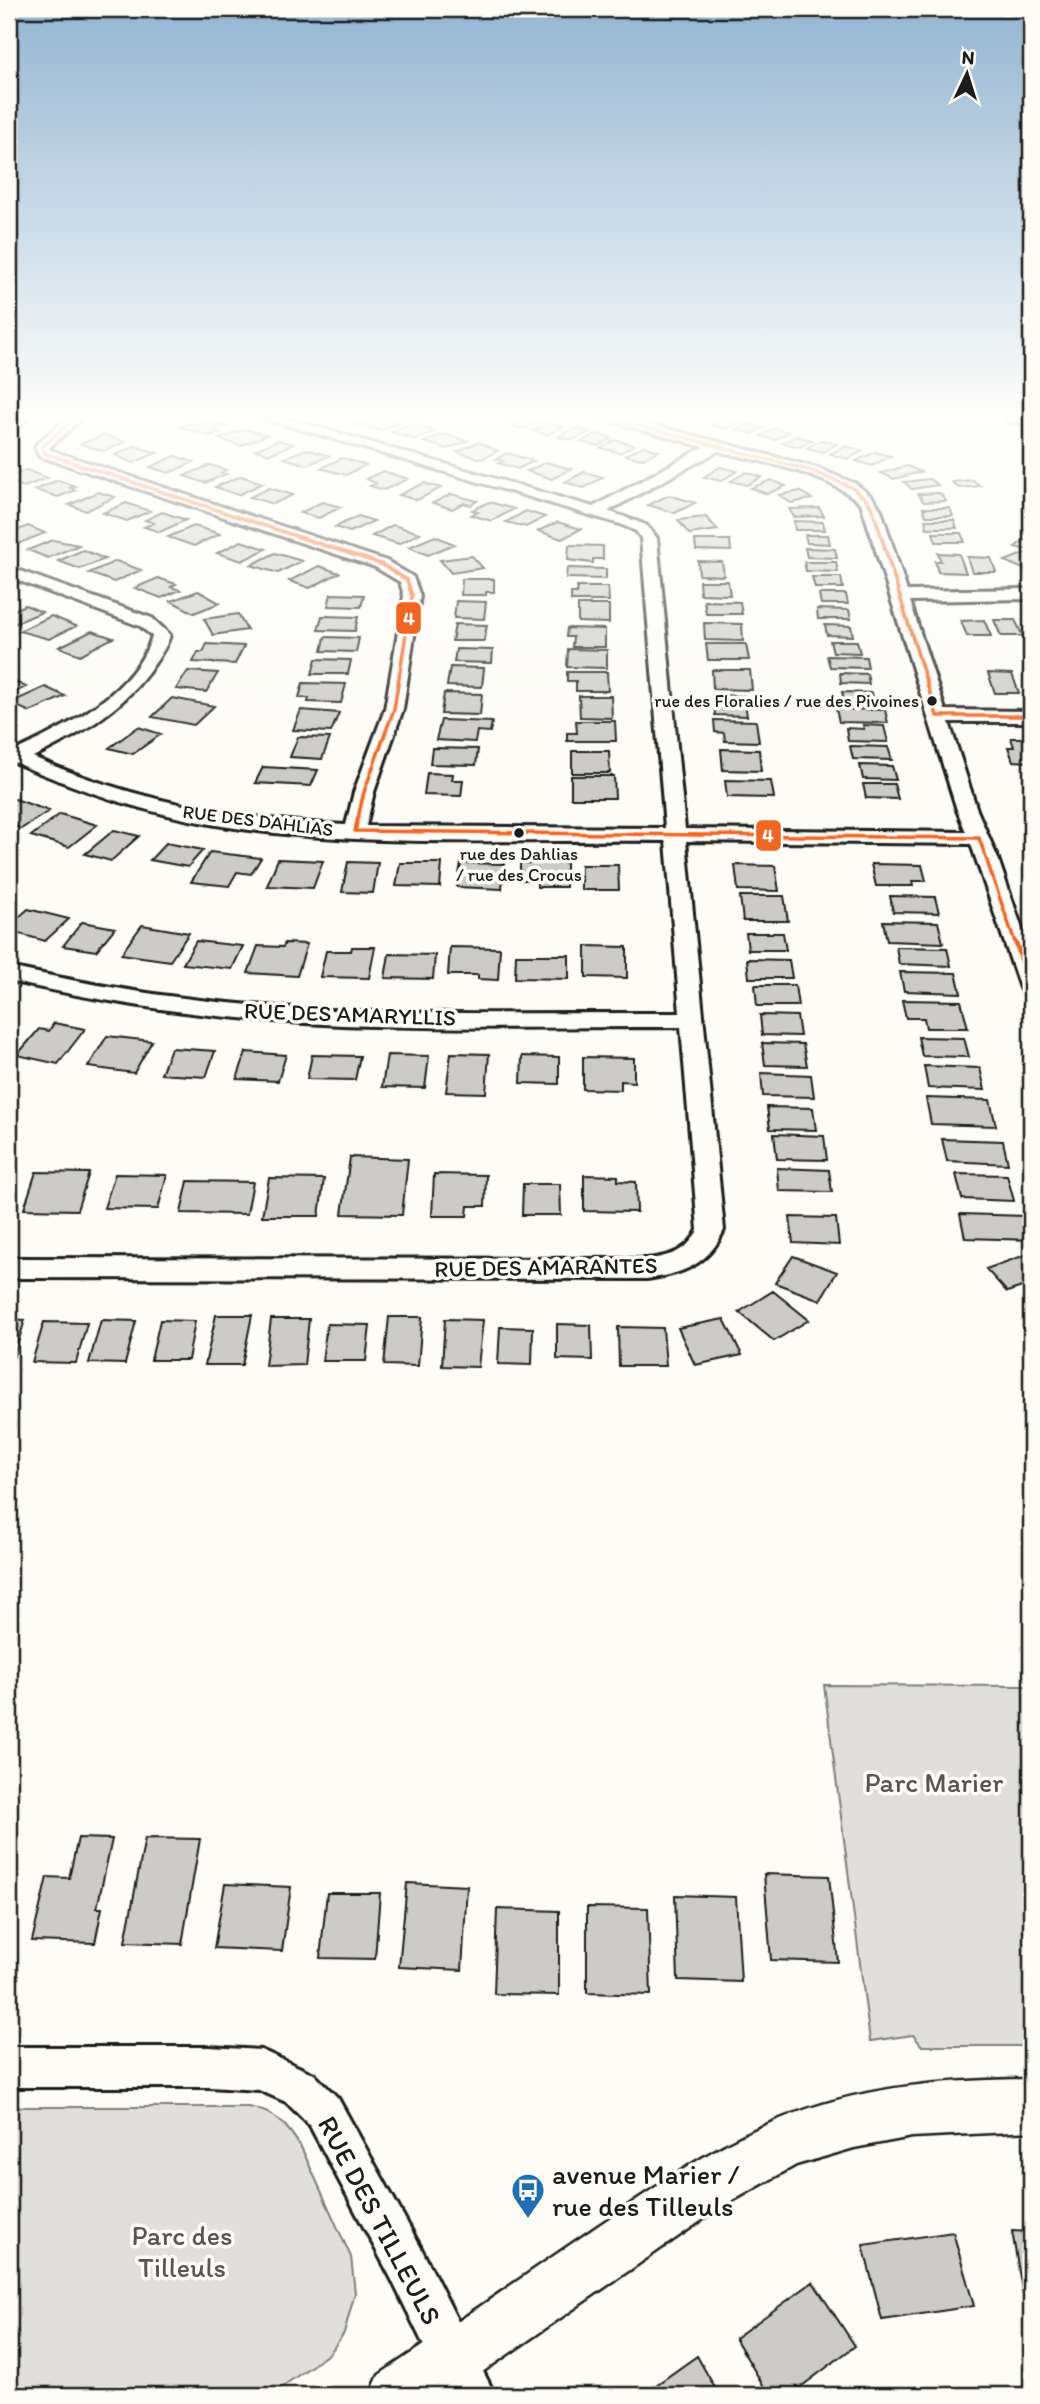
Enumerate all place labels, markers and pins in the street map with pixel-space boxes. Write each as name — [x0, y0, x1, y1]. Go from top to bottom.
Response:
place label: rue des Floralies / rue des Pivoines — [654, 690, 919, 712]
marker: rue des Floralies / rue des Pivoines — [925, 694, 939, 708]
marker: rue des Dahlias / rue des Crocus — [512, 826, 526, 840]
place label: rue des Dahlias / rue des Crocus — [456, 843, 582, 886]
place label: avenue Marier / rue des Tilleuls — [552, 2157, 740, 2223]
bus stop icon: avenue Marier / rue des Tilleuls — [509, 2171, 547, 2220]

